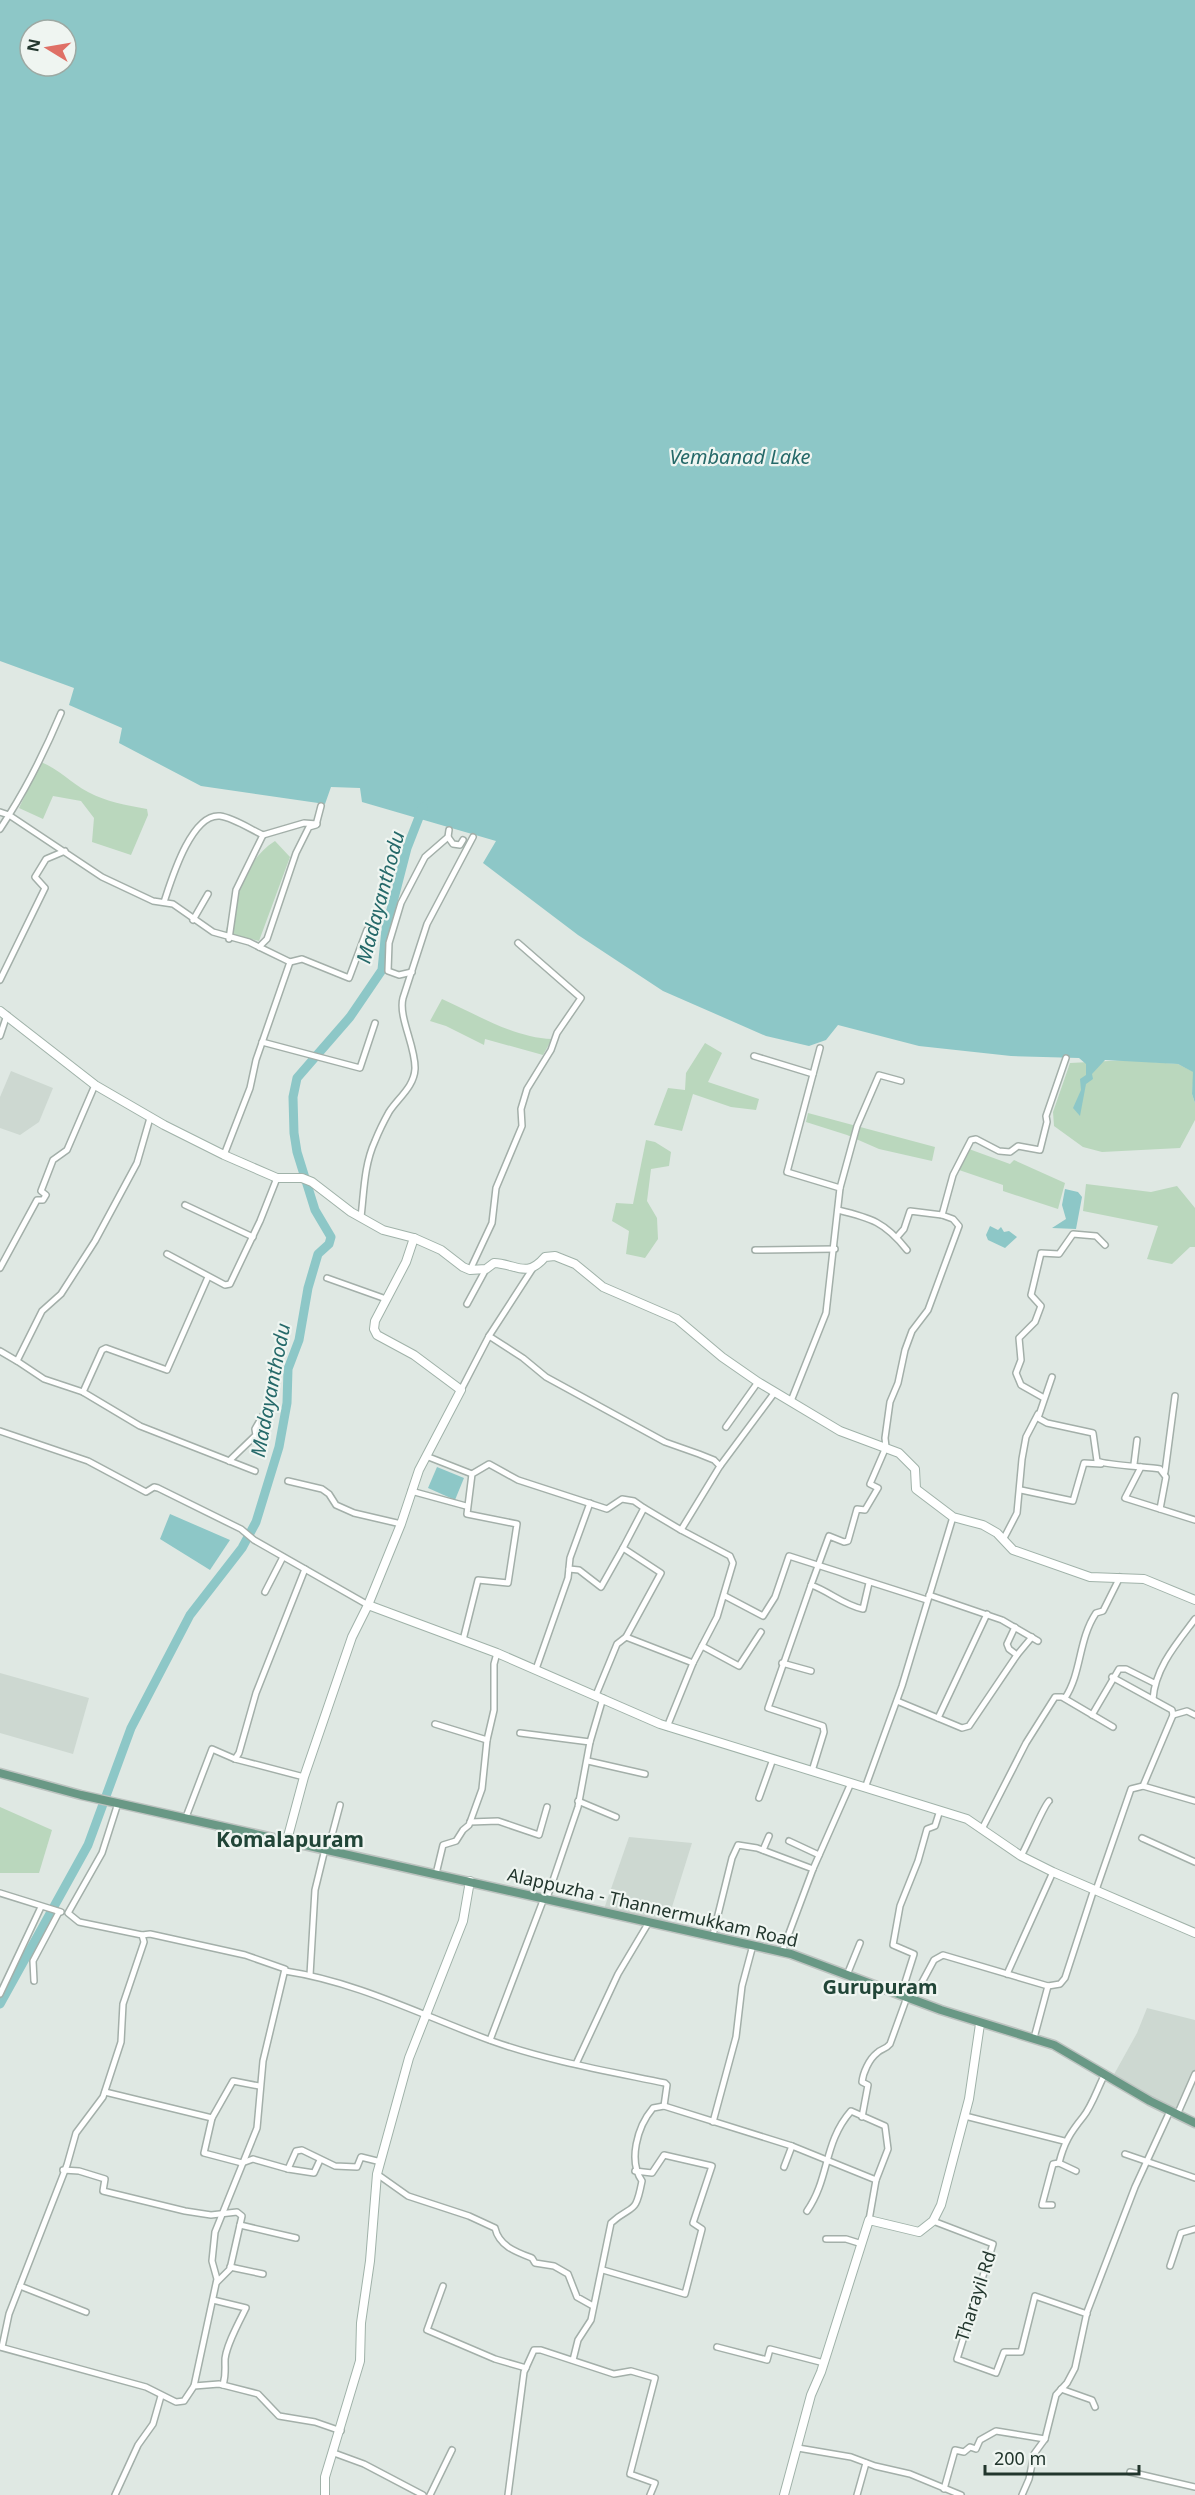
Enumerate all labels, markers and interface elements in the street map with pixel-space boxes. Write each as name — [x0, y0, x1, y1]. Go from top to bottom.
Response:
north arrow — [18, 18, 78, 78]
text: N — [21, 37, 45, 54]
water label: Vembanad Lake — [669, 443, 811, 470]
water label: Madayanthodu — [349, 828, 411, 966]
water label: Madayanthodu — [244, 1321, 296, 1459]
district label: Komalapuram — [216, 1825, 364, 1853]
street label: Alappuzha - Thannermukkam Road — [505, 1862, 801, 1952]
district label: Gurupuram — [822, 1973, 938, 2000]
street label: Tharayil Rd — [949, 2248, 1001, 2344]
scale bar — [985, 2438, 1140, 2476]
text: 200 m — [994, 2446, 1046, 2470]

